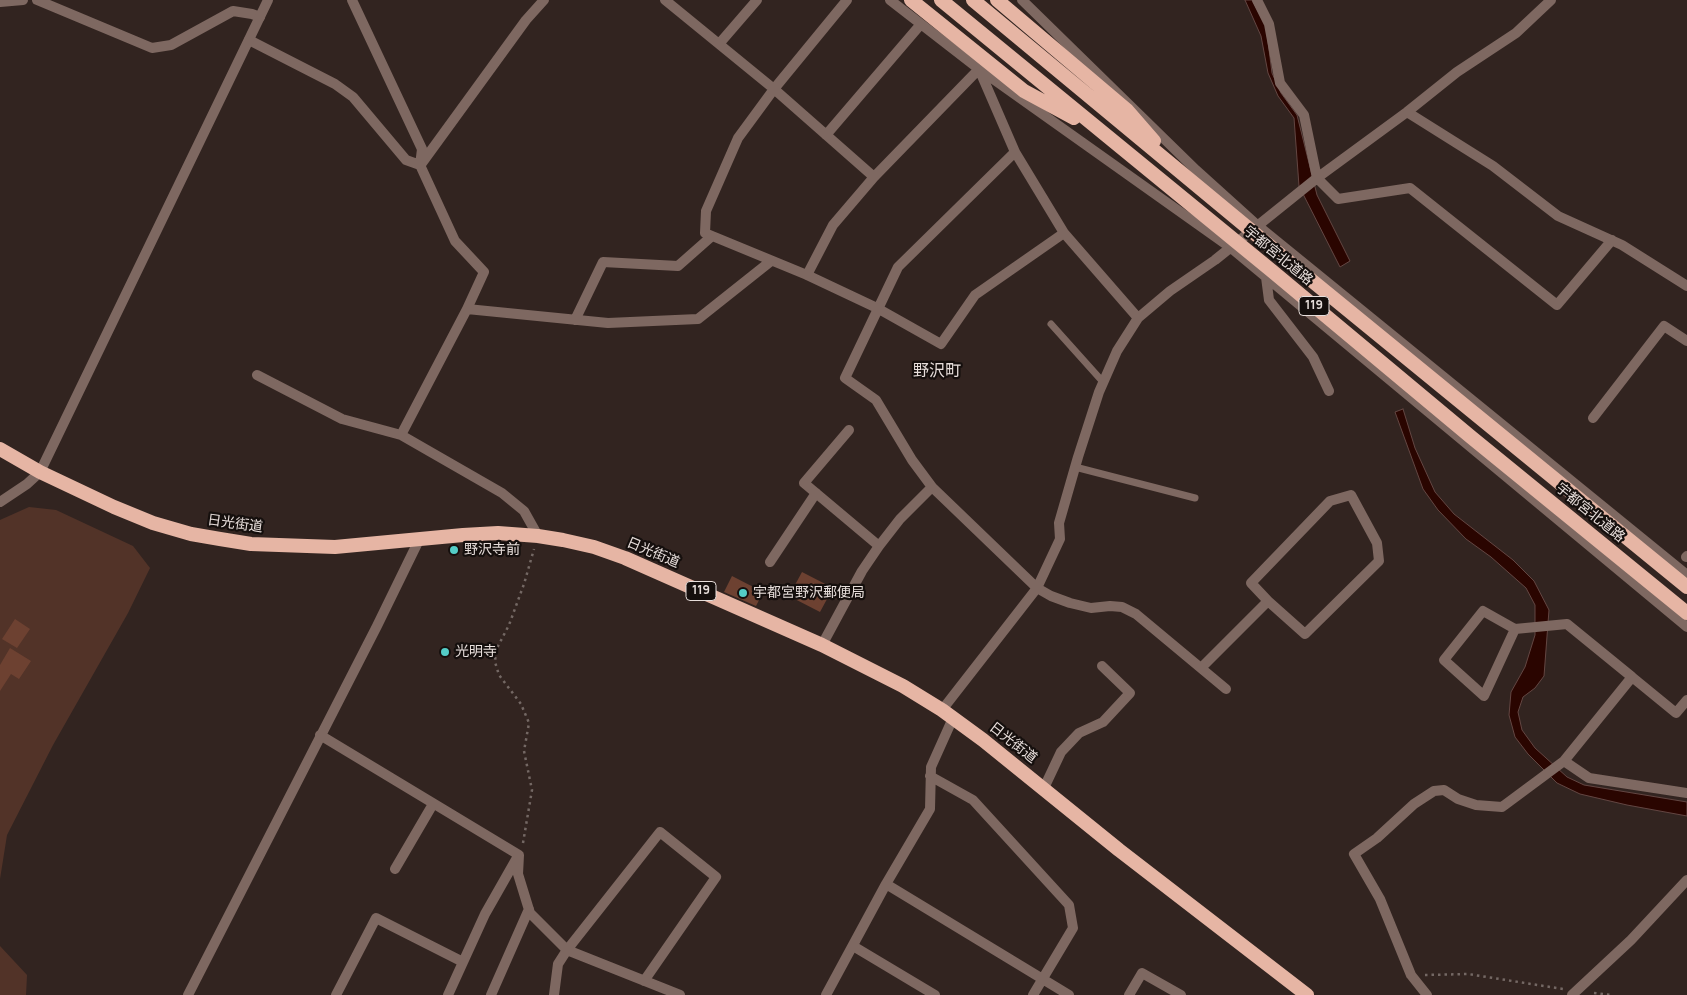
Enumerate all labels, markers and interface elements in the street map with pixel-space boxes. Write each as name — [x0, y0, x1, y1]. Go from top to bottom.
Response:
street label: 宇都宮北道路 — [1240, 223, 1316, 289]
road number: 119 — [1299, 296, 1329, 316]
district label: 野沢町 — [913, 362, 961, 382]
street label: 宇都宮北道路 — [1552, 480, 1628, 546]
street label: 日光街道 — [206, 512, 264, 536]
street label: 日光街道 — [624, 534, 682, 572]
place label: 野沢寺前 — [464, 542, 520, 558]
marker: 野沢寺前 — [448, 544, 460, 556]
road number: 119 — [686, 582, 716, 600]
place label: 宇都宮野沢郵便局 — [753, 585, 865, 601]
marker: 宇都宮野沢郵便局 — [737, 587, 749, 599]
place label: 光明寺 — [455, 644, 497, 660]
marker: 光明寺 — [439, 646, 451, 658]
street label: 日光街道 — [986, 719, 1040, 767]

